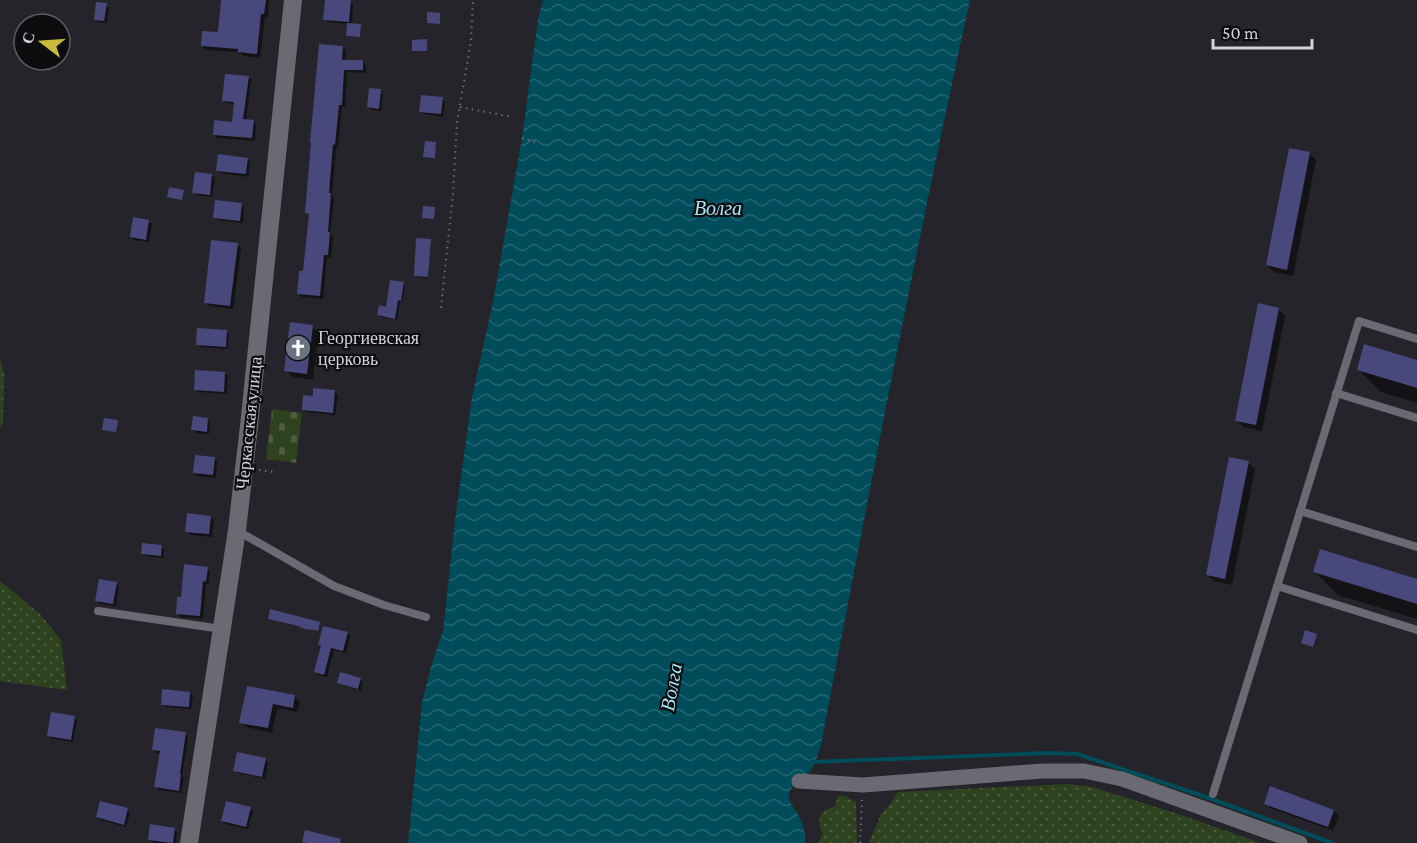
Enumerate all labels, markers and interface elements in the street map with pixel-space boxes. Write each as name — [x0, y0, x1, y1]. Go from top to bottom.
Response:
north arrow — [12, 12, 72, 72]
scale bar — [1213, 12, 1312, 50]
text: 50 m — [1222, 23, 1259, 43]
text: С — [18, 30, 38, 46]
water label: Волга — [694, 197, 742, 219]
place label: Георгиевская церковь — [318, 328, 419, 369]
church icon: Георгиевская церковь — [283, 333, 313, 363]
street label: Черкасская улица — [232, 355, 266, 491]
water label: Волга — [656, 661, 686, 713]

